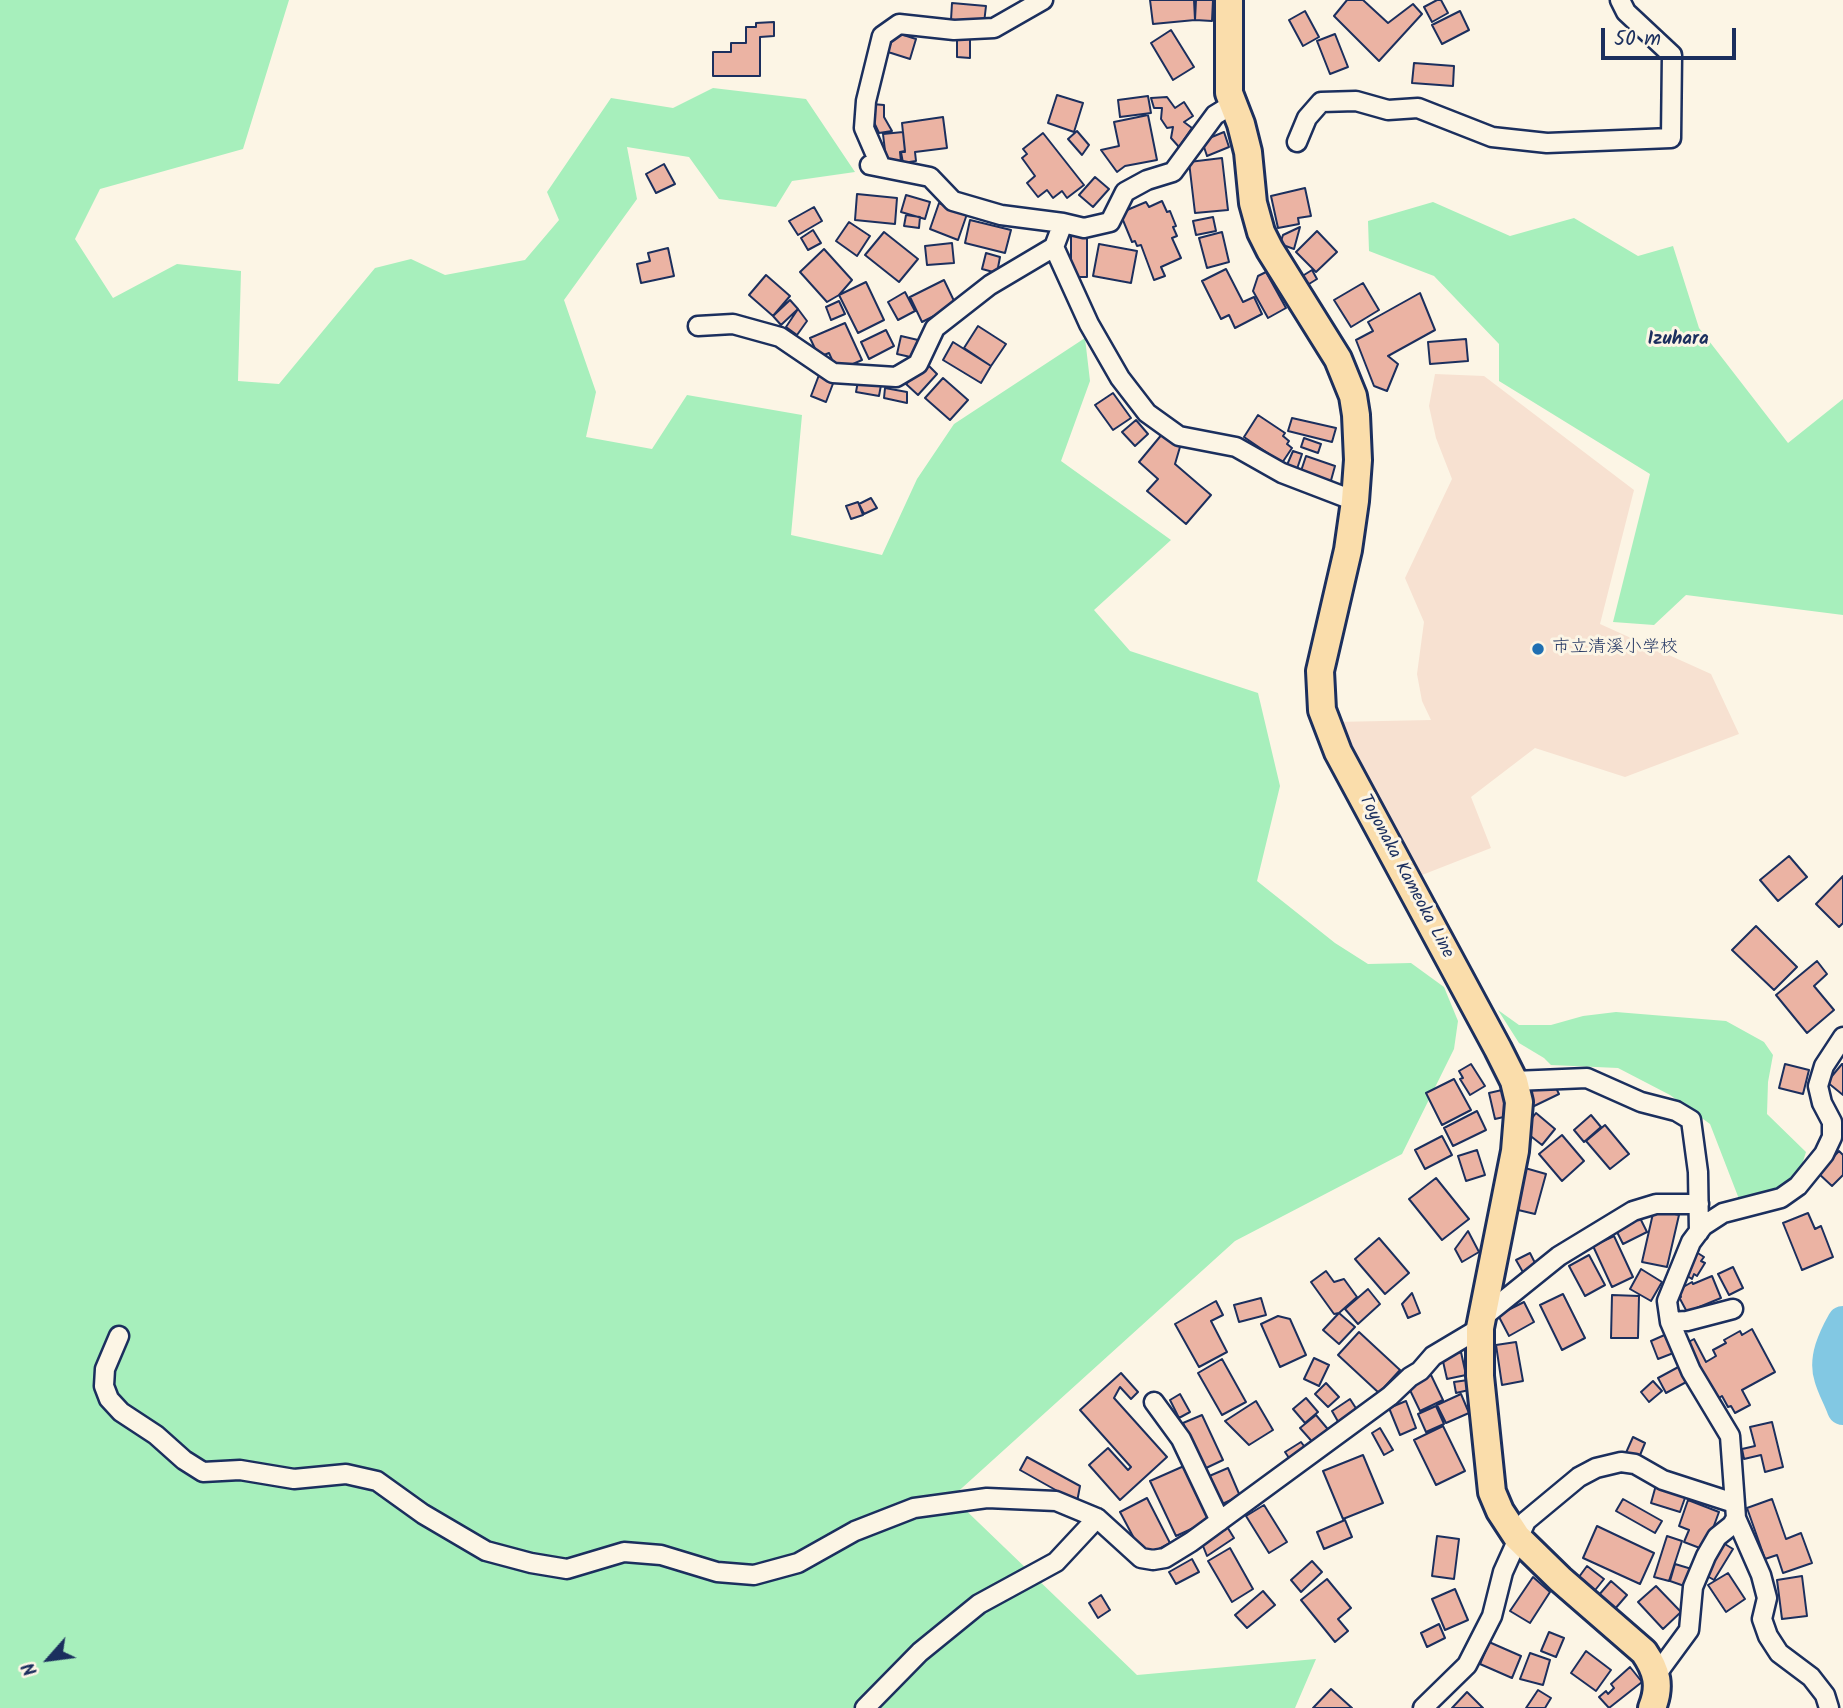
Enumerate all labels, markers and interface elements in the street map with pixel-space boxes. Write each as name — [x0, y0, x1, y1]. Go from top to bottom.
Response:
scale bar — [1605, 14, 1740, 58]
text: 50 m — [1614, 23, 1661, 56]
district label: Izuhara — [1647, 330, 1709, 352]
place label: 市立清溪小学校 — [1552, 638, 1678, 660]
marker: 市立清溪小学校 — [1530, 641, 1546, 657]
street label: Toyonaka Kameoka Line — [1353, 792, 1457, 962]
north arrow — [14, 1624, 84, 1694]
text: N — [14, 1657, 47, 1681]

